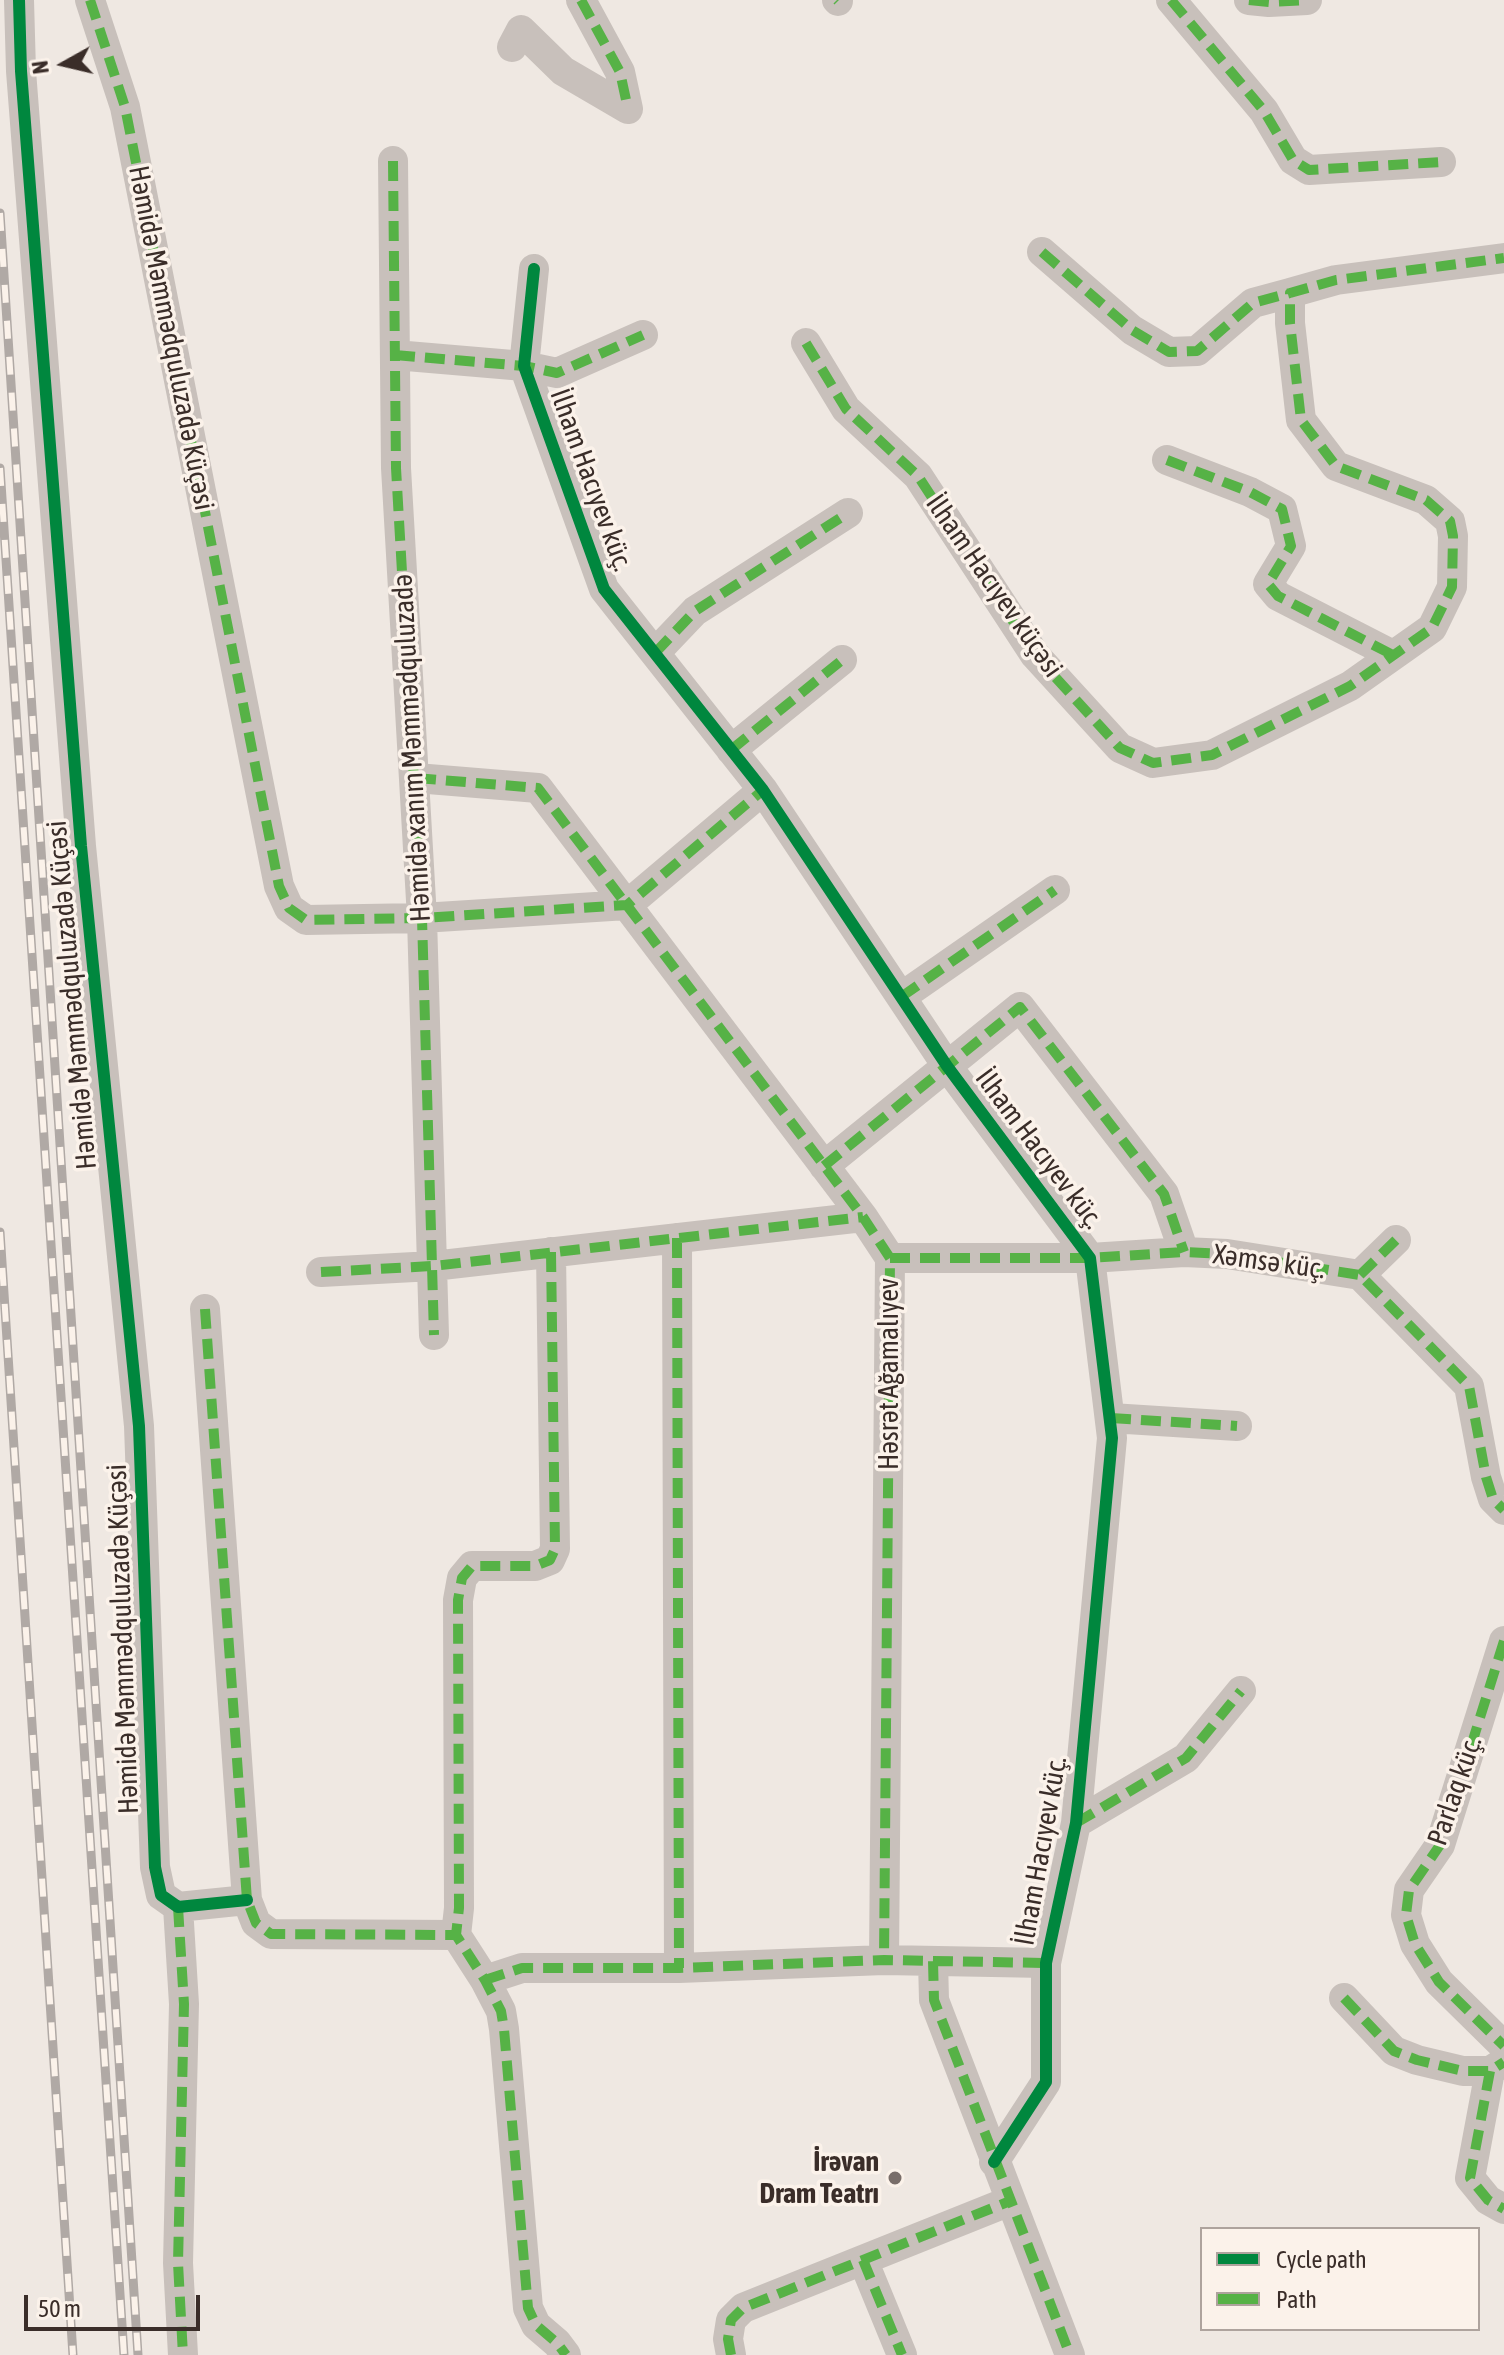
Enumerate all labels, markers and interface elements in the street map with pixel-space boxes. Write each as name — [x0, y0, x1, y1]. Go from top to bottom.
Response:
north arrow — [24, 24, 104, 104]
text: N — [26, 59, 54, 76]
street label: Həmidə Məmmədquluzadə Küçəsi — [121, 163, 221, 513]
street label: İlham Hacıyev küç. — [542, 384, 640, 576]
street label: İlham Hacıyev küçəsi — [918, 488, 1070, 684]
street label: Həmidə xanım Məmmədquluzadə — [386, 573, 438, 923]
street label: Həmidə Məmmədquluzadə Küçəsi — [40, 819, 104, 1171]
street label: İlham Hacıyev küç. — [968, 1062, 1110, 1236]
street label: Xəmsə küç. — [1211, 1238, 1327, 1286]
street label: Həsrət Ağamalıyev — [872, 1278, 906, 1470]
street label: Həmidə Məmmədquluzadə Küçəsi — [100, 1463, 146, 1815]
street label: Parlaq küç. — [1421, 1732, 1489, 1850]
street label: İlham Hacıyev küç. — [1008, 1754, 1074, 1948]
place label: İrəvan Dram Teatrı — [759, 2145, 879, 2211]
marker: İrəvan Dram Teatrı — [886, 2169, 904, 2187]
legend — [1200, 2227, 1480, 2331]
text: Cycle path — [1276, 2246, 1367, 2273]
scale bar — [28, 2279, 204, 2329]
text: Path — [1276, 2286, 1317, 2313]
text: 50 m — [38, 2295, 81, 2322]

